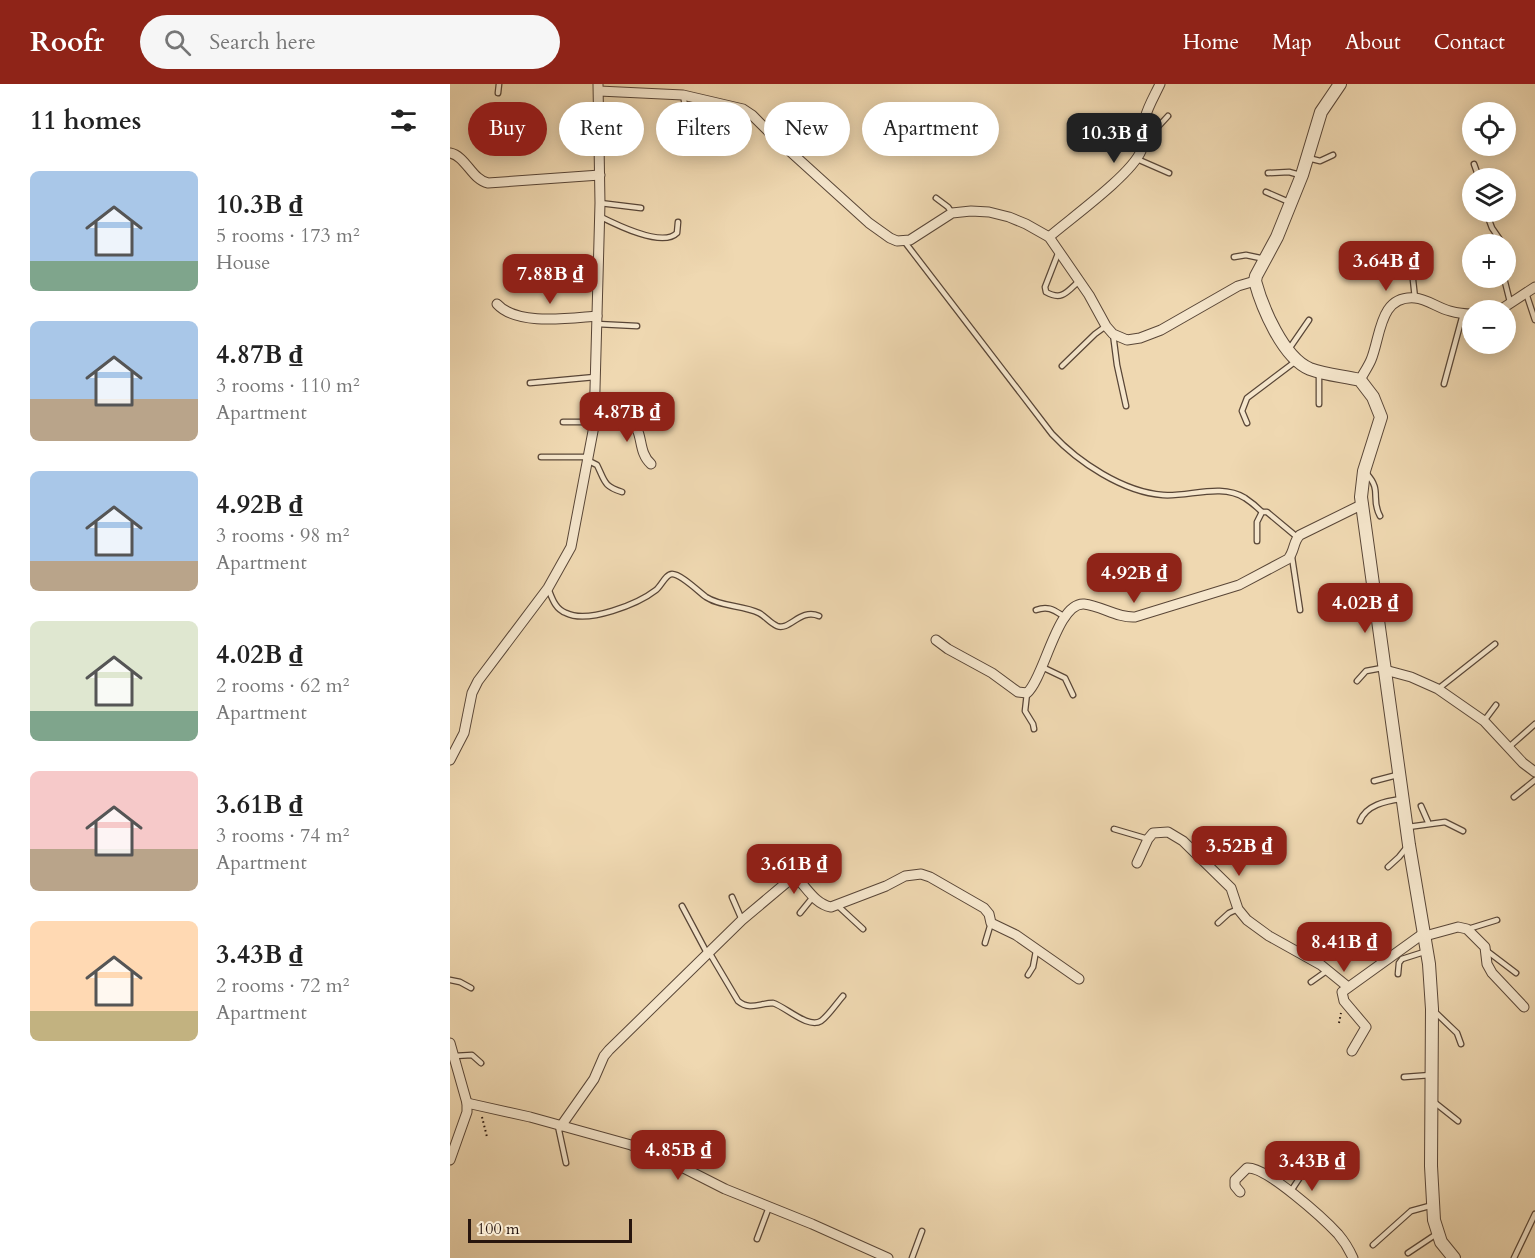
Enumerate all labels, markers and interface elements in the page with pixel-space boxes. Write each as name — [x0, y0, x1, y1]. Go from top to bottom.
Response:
search box — [140, 15, 560, 69]
text: Roofr — [30, 23, 104, 61]
icon: search — [161, 26, 194, 59]
text: Search here — [209, 27, 316, 57]
text: Home — [1183, 28, 1239, 57]
text: Map — [1272, 28, 1312, 57]
text: About — [1345, 28, 1401, 57]
text: Contact — [1434, 28, 1505, 57]
chip: Buy — [468, 102, 547, 156]
chip: Rent — [559, 102, 644, 156]
chip: Filters — [656, 102, 752, 156]
chip: New — [764, 102, 850, 156]
chip: Apartment — [862, 102, 999, 156]
map controls — [1462, 102, 1516, 354]
button: locate — [1462, 102, 1516, 156]
text: 11 homes — [30, 103, 141, 138]
icon: filters — [387, 104, 420, 137]
pin: 10.3B ₫ — [1059, 113, 1169, 164]
text: 10.3B ₫ — [1081, 119, 1147, 146]
button: layers — [1462, 168, 1516, 222]
text: 10.3B ₫ — [216, 187, 303, 222]
icon: home — [78, 195, 150, 267]
text: 5 rooms · 173 m² — [216, 222, 360, 249]
button: + — [1462, 234, 1516, 288]
pin: 3.64B ₫ — [1331, 241, 1441, 292]
text: 3.64B ₫ — [1353, 247, 1419, 274]
text: House — [216, 249, 270, 276]
pin: 7.88B ₫ — [495, 254, 605, 305]
text: 7.88B ₫ — [517, 260, 583, 287]
button: − — [1462, 300, 1516, 354]
text: 4.87B ₫ — [216, 337, 303, 372]
icon: home — [78, 345, 150, 417]
text: 3 rooms · 110 m² — [216, 372, 360, 399]
pin: 4.87B ₫ — [572, 392, 682, 443]
text: 4.87B ₫ — [594, 398, 660, 425]
text: Apartment — [216, 399, 307, 426]
text: 4.92B ₫ — [216, 487, 303, 522]
icon: home — [78, 495, 150, 567]
text: 3 rooms · 98 m² — [216, 522, 349, 549]
text: Apartment — [216, 549, 307, 576]
pin: 4.92B ₫ — [1079, 553, 1189, 604]
text: 4.92B ₫ — [1101, 559, 1167, 586]
pin: 4.02B ₫ — [1310, 583, 1420, 634]
text: 4.02B ₫ — [1332, 589, 1398, 616]
text: 4.02B ₫ — [216, 637, 303, 672]
icon: home — [78, 645, 150, 717]
text: 2 rooms · 62 m² — [216, 672, 349, 699]
text: Apartment — [216, 699, 307, 726]
text: 3.61B ₫ — [216, 787, 303, 822]
icon: home — [78, 795, 150, 867]
text: 3 rooms · 74 m² — [216, 822, 349, 849]
pin: 3.52B ₫ — [1184, 826, 1294, 877]
text: 3.52B ₫ — [1206, 832, 1272, 859]
pin: 3.61B ₫ — [739, 844, 849, 895]
text: Apartment — [216, 849, 307, 876]
text: 3.61B ₫ — [761, 850, 827, 877]
pin: 8.41B ₫ — [1289, 922, 1399, 973]
text: 8.41B ₫ — [1311, 928, 1377, 955]
text: 3.43B ₫ — [216, 937, 303, 972]
icon: home — [78, 945, 150, 1017]
text: 2 rooms · 72 m² — [216, 972, 349, 999]
text: Apartment — [216, 999, 307, 1026]
pin: 4.85B ₫ — [623, 1130, 733, 1181]
text: 4.85B ₫ — [645, 1136, 711, 1163]
pin: 3.43B ₫ — [1257, 1141, 1367, 1192]
text: 3.43B ₫ — [1279, 1147, 1345, 1174]
scale bar — [468, 1216, 632, 1244]
text: 100 m — [477, 1218, 519, 1240]

